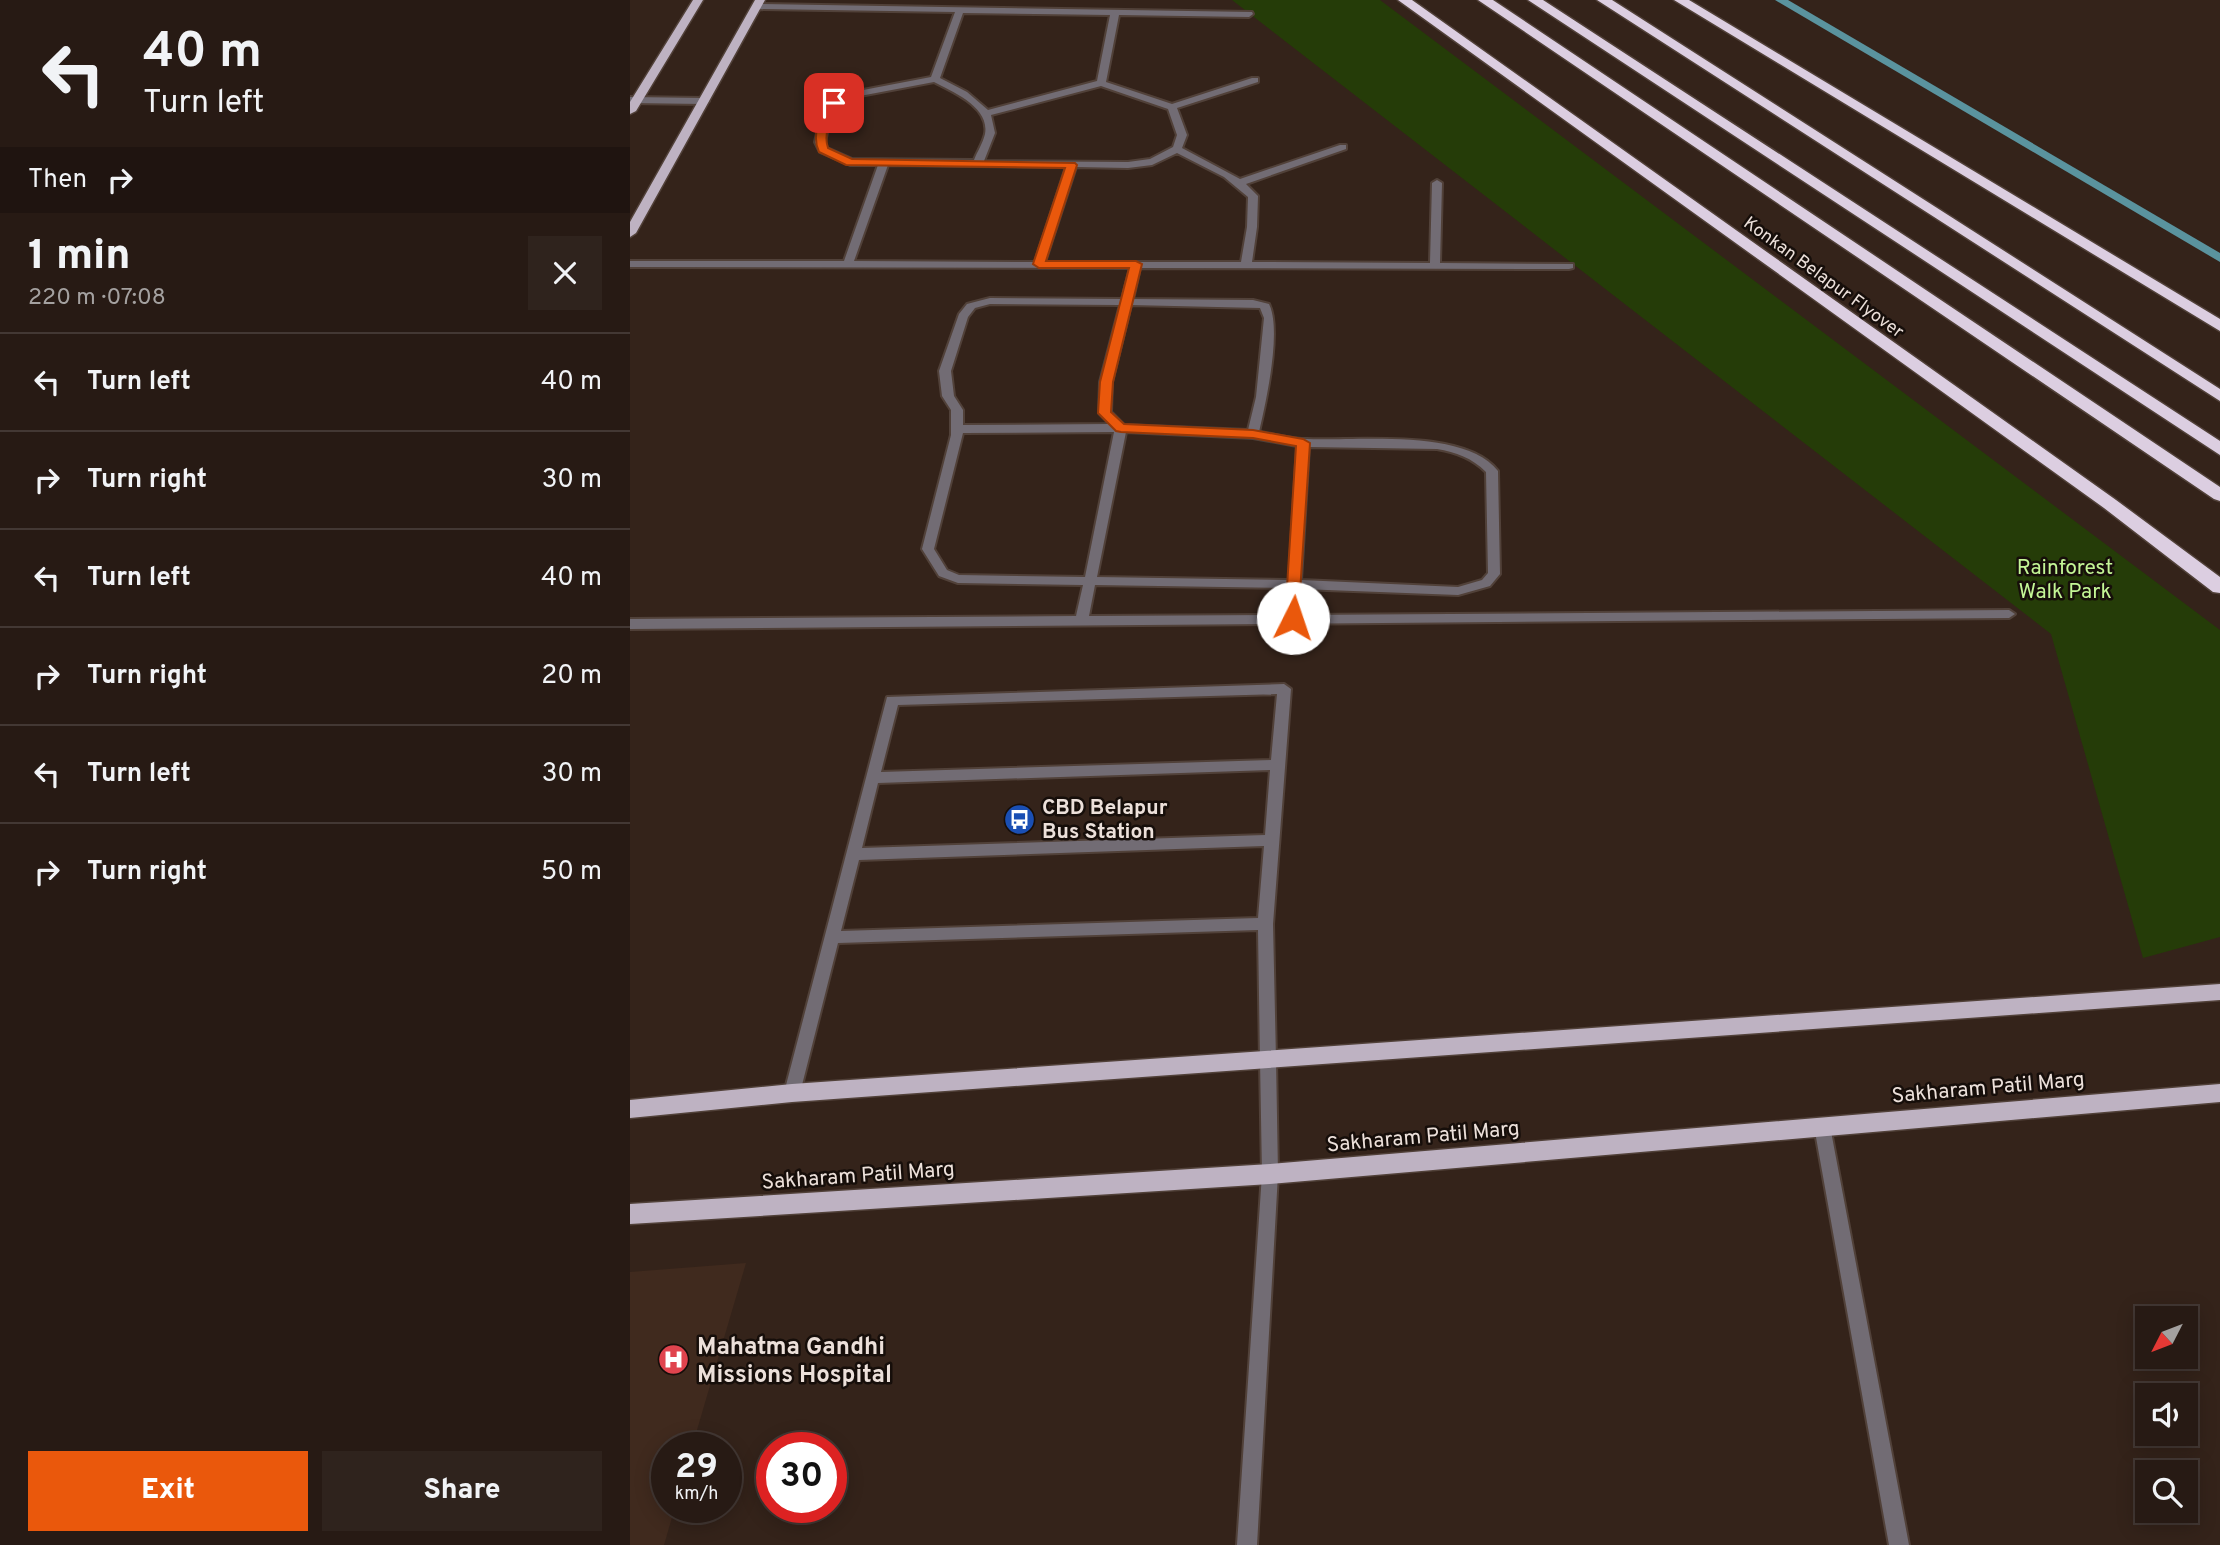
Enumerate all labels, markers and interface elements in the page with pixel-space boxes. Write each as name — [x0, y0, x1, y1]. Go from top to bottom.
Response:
text: 40 m — [143, 23, 262, 85]
icon: left — [28, 28, 119, 119]
pin — [804, 73, 864, 133]
text: Turn left — [143, 84, 264, 124]
icon: arrive — [815, 84, 853, 122]
icon: right — [101, 161, 139, 199]
text: Then — [28, 164, 87, 197]
street label: Konkan Belapur Flyover — [1738, 212, 1908, 344]
text: 1 min — [28, 231, 131, 284]
button: close — [528, 236, 602, 310]
text: 220 m · 07:08 — [28, 284, 166, 313]
icon: left — [28, 363, 66, 401]
text: Turn left — [87, 366, 191, 399]
text: 40 m — [541, 366, 602, 399]
icon: right — [28, 461, 66, 499]
text: Turn right — [87, 464, 207, 497]
text: 30 m — [542, 464, 602, 497]
park label: Rainforest Walk Park — [2017, 555, 2113, 606]
icon: left — [28, 559, 66, 597]
text: Turn left — [87, 562, 191, 595]
text: 40 m — [541, 562, 602, 595]
position arrow — [1256, 581, 1330, 655]
icon: right — [28, 657, 66, 695]
text: Turn right — [87, 660, 207, 693]
text: 20 m — [541, 660, 602, 693]
icon: left — [28, 755, 66, 793]
text: Turn left — [87, 758, 191, 791]
text: 30 m — [542, 758, 602, 791]
place label: CBD Belapur Bus Station — [1042, 795, 1168, 846]
bus stop icon: CBD Belapur Bus Station — [1002, 802, 1036, 836]
icon: right — [28, 853, 66, 891]
text: Turn right — [87, 856, 207, 889]
text: 50 m — [541, 856, 602, 889]
street label: Sakharam Patil Marg — [1890, 1067, 2086, 1110]
street label: Sakharam Patil Marg — [1325, 1116, 1521, 1159]
street label: Sakharam Patil Marg — [761, 1156, 956, 1197]
north arrow — [2135, 1306, 2198, 1368]
map controls — [2135, 1306, 2198, 1523]
place label: Mahatma Gandhi Missions Hospital — [697, 1333, 892, 1391]
hospital icon: Mahatma Gandhi Missions Hospital — [657, 1343, 691, 1377]
button: sound — [2135, 1383, 2198, 1446]
speed limit sign: 30 — [756, 1432, 847, 1523]
text: 29 — [675, 1446, 718, 1490]
button: Exit — [28, 1451, 308, 1531]
button: Share — [322, 1451, 602, 1531]
button: search — [2135, 1460, 2198, 1523]
text: km/h — [675, 1483, 718, 1506]

